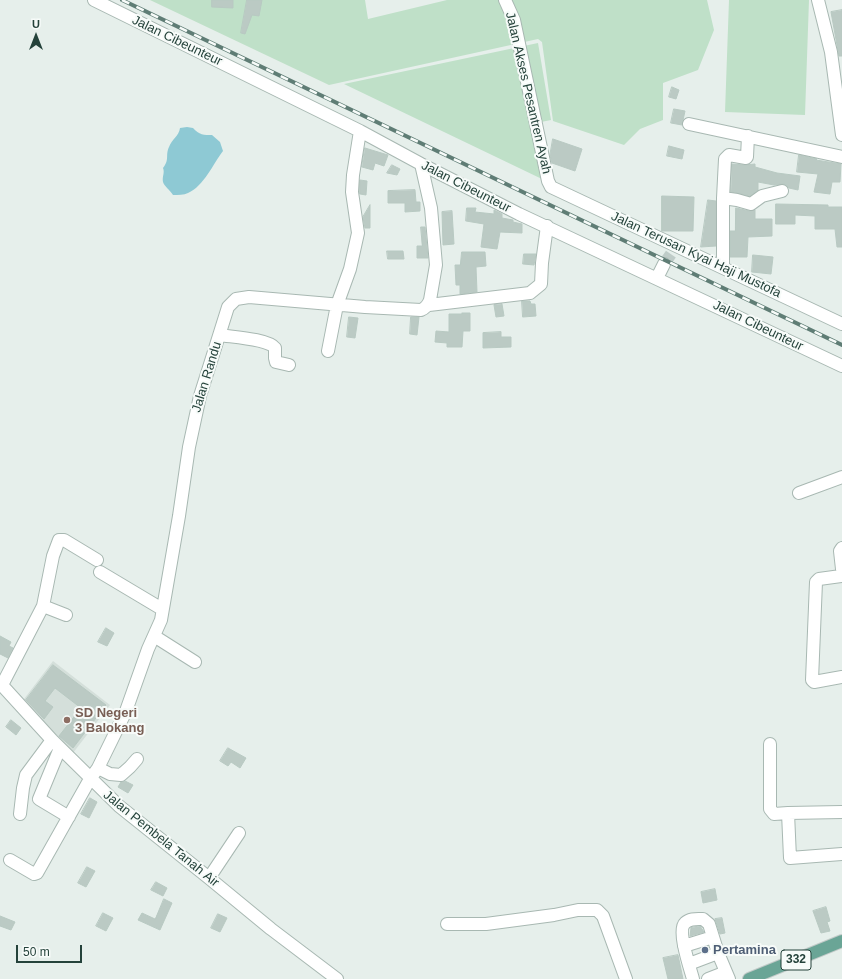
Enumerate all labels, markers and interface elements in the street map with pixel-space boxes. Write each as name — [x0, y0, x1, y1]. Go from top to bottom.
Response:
street label: Jalan Akses Pesantren Ayah — [502, 10, 554, 176]
street label: Jalan Cibeunteur — [129, 12, 225, 70]
north arrow — [16, 16, 56, 56]
text: U — [32, 18, 40, 30]
street label: Jalan Cibeunteur — [419, 158, 513, 216]
street label: Jalan Terusan Kyai Haji Mustofa — [609, 209, 783, 301]
street label: Jalan Cibeunteur — [710, 297, 806, 355]
street label: Jalan Randu — [189, 340, 225, 414]
place label: SD Negeri 3 Balokang — [75, 705, 144, 736]
marker: SD Negeri 3 Balokang — [62, 715, 72, 725]
street label: Jalan Pembela Tanah Air — [100, 787, 222, 891]
scale bar — [18, 937, 84, 963]
place label: Pertamina — [713, 942, 776, 958]
text: 50 m — [23, 945, 50, 959]
marker: Pertamina — [700, 945, 710, 955]
road number: 332 — [781, 950, 811, 970]

